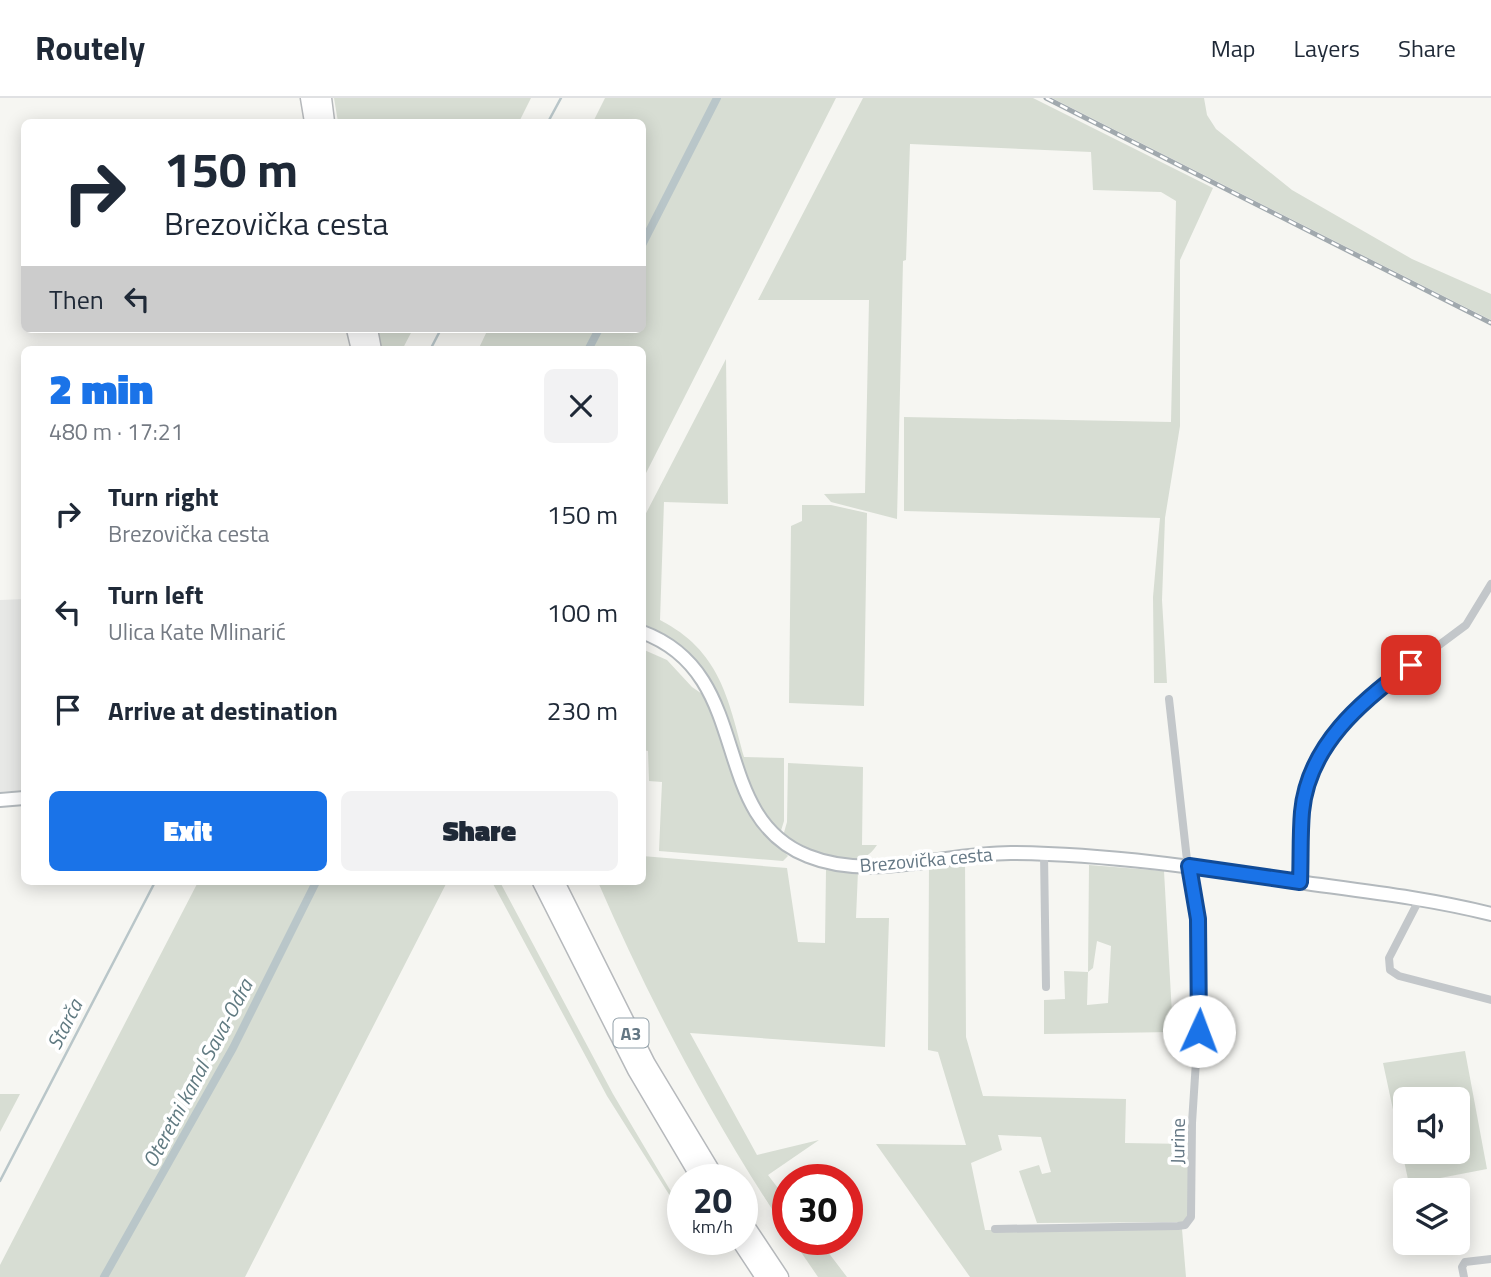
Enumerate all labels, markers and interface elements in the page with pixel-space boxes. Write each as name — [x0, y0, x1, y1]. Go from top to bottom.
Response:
text: Routely — [35, 23, 145, 73]
text: Map — [1211, 30, 1256, 66]
text: Layers — [1294, 30, 1360, 66]
text: Share — [1398, 30, 1456, 66]
text: 150 m — [164, 131, 298, 206]
icon: right — [49, 147, 140, 238]
text: Brezovička cesta — [164, 199, 388, 247]
text: Then — [49, 280, 104, 319]
icon: left — [118, 280, 156, 318]
text: 2 min — [49, 356, 153, 420]
button: close — [544, 369, 618, 443]
text: 480 m · 17:21 — [49, 414, 184, 449]
text: Turn right — [108, 477, 219, 516]
icon: right — [49, 495, 87, 533]
text: 150 m — [547, 495, 618, 534]
text: Brezovička cesta — [108, 516, 269, 551]
text: Turn left — [108, 575, 203, 614]
icon: left — [49, 593, 87, 631]
text: 100 m — [547, 593, 618, 632]
text: Ulica Kate Mlinarić — [108, 614, 286, 649]
pin — [1381, 635, 1441, 695]
icon: arrive — [1392, 646, 1430, 684]
icon: arrive — [49, 691, 87, 729]
text: Arrive at destination — [108, 691, 338, 730]
text: 230 m — [547, 691, 618, 730]
button: Exit — [49, 791, 327, 871]
button: Share — [341, 791, 618, 871]
street label: Brezovička cesta — [858, 839, 994, 879]
water label: Oteretni kanal Sava-Odra — [134, 972, 261, 1173]
water label: Starča — [38, 992, 91, 1055]
position arrow — [1162, 994, 1236, 1068]
road number: A3 — [614, 1018, 648, 1048]
map controls — [1393, 1087, 1470, 1255]
button: sound — [1393, 1087, 1470, 1164]
street label: Jurine — [1162, 1118, 1192, 1164]
speed limit sign: 30 — [772, 1164, 863, 1255]
text: 20 — [693, 1173, 732, 1227]
button: layers — [1393, 1178, 1470, 1255]
text: km/h — [692, 1213, 733, 1240]

